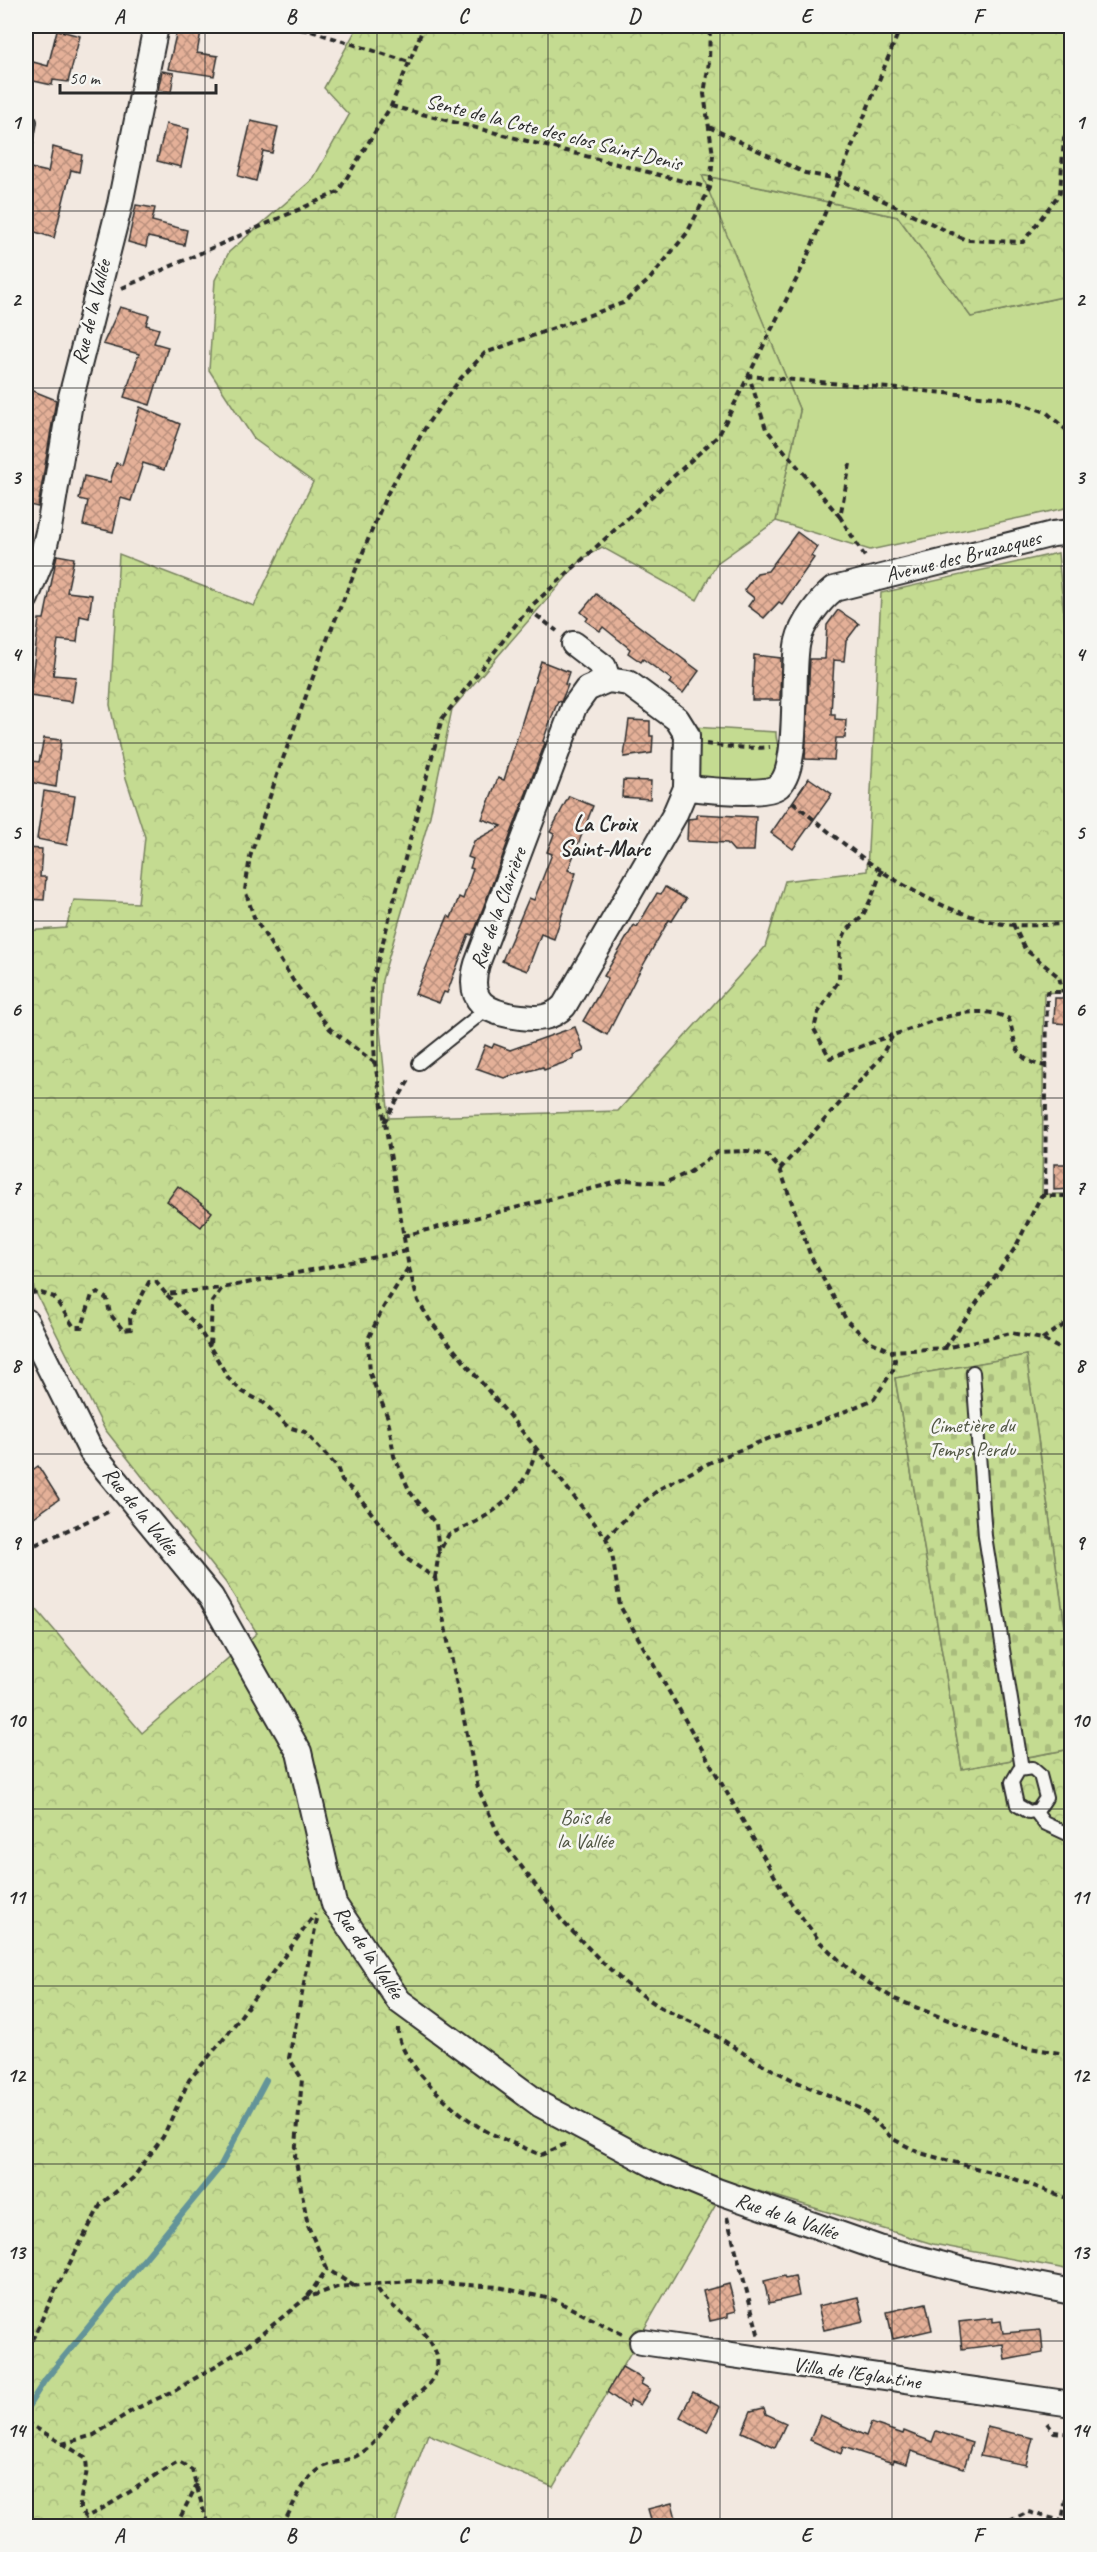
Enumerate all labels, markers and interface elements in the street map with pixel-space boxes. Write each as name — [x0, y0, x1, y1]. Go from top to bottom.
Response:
text: A — [114, 4, 126, 29]
text: B — [286, 4, 298, 29]
text: C — [458, 4, 470, 29]
text: D — [628, 4, 642, 29]
text: E — [801, 4, 815, 29]
text: F — [973, 4, 987, 29]
scale bar — [60, 57, 216, 95]
text: 50 m — [69, 67, 102, 89]
street label: Sente de la Cote des clos Saint-Denis — [423, 88, 686, 177]
text: 1 — [12, 110, 23, 135]
text: 1 — [1076, 110, 1087, 135]
street label: Rue de la Vallée — [65, 255, 117, 367]
text: 2 — [12, 287, 23, 312]
text: 2 — [1076, 287, 1087, 312]
text: 3 — [12, 465, 23, 490]
text: 3 — [1076, 465, 1087, 490]
street label: Avenue des Bruzacques — [883, 524, 1045, 588]
text: 4 — [12, 642, 24, 667]
text: 4 — [1076, 642, 1088, 667]
district label: La Croix Saint-Marc — [559, 810, 652, 863]
text: 5 — [12, 820, 23, 845]
text: 5 — [1076, 820, 1087, 845]
street label: Rue de la Clairière — [464, 842, 533, 972]
text: 6 — [11, 997, 22, 1022]
text: 6 — [1075, 997, 1086, 1022]
text: 7 — [12, 1175, 23, 1200]
text: 7 — [1076, 1175, 1087, 1200]
text: 8 — [12, 1353, 24, 1378]
text: 8 — [1076, 1353, 1088, 1378]
park label: Cimetière du Temps Perdu — [929, 1412, 1016, 1462]
street label: Rue de la Vallée — [97, 1461, 186, 1562]
text: 9 — [12, 1530, 23, 1555]
text: 9 — [1076, 1530, 1087, 1555]
text: 10 — [7, 1708, 27, 1733]
text: 10 — [1071, 1708, 1091, 1733]
park label: Bois de la Vallée — [557, 1804, 615, 1854]
text: 11 — [7, 1885, 27, 1910]
text: 11 — [1071, 1885, 1091, 1910]
street label: Rue de la Vallée — [328, 1901, 411, 2005]
text: 12 — [7, 2063, 27, 2088]
text: 12 — [1071, 2063, 1091, 2088]
street label: Rue de la Vallée — [732, 2186, 844, 2246]
text: 13 — [7, 2240, 27, 2265]
text: 13 — [1071, 2240, 1091, 2265]
street label: Villa de l'Eglantine — [791, 2351, 924, 2395]
text: 14 — [7, 2418, 28, 2443]
text: 14 — [1071, 2418, 1092, 2443]
text: A — [114, 2523, 126, 2548]
text: B — [286, 2523, 298, 2548]
text: C — [458, 2523, 470, 2548]
text: D — [628, 2523, 642, 2548]
text: E — [801, 2523, 815, 2548]
text: F — [973, 2523, 987, 2548]

